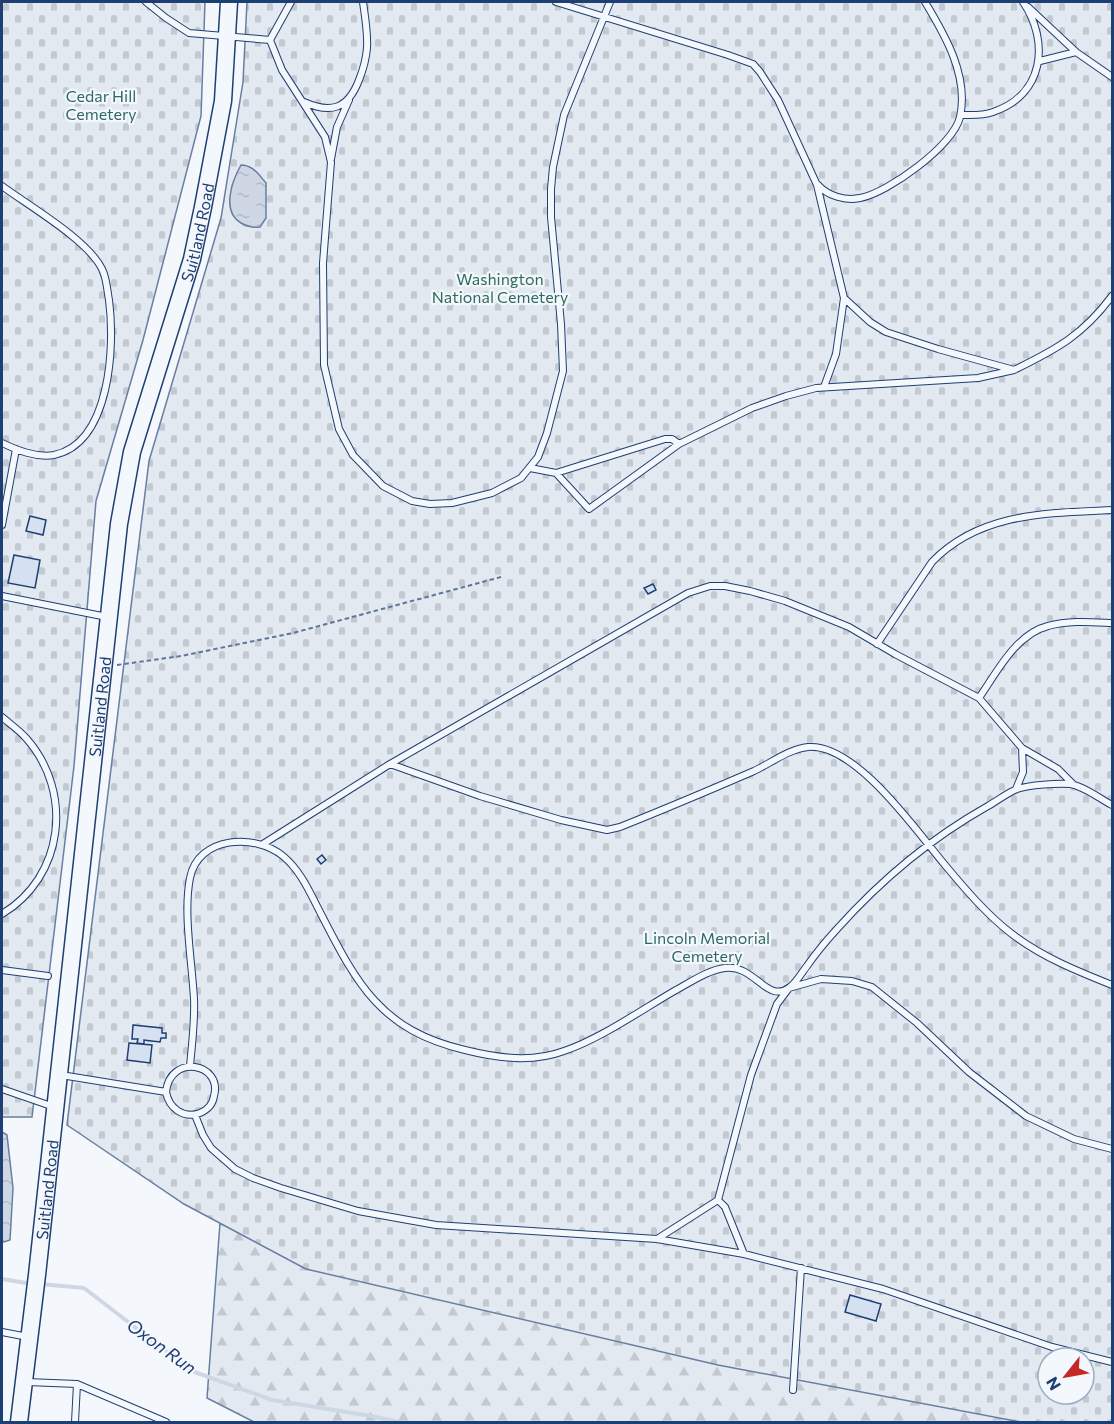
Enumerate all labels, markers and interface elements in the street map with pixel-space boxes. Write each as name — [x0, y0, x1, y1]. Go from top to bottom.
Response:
park label: Cedar Hill Cemetery — [65, 86, 137, 123]
street label: Suitland Road — [176, 181, 217, 284]
park label: Washington National Cemetery — [432, 269, 568, 306]
street label: Suitland Road — [84, 656, 114, 757]
park label: Lincoln Memorial Cemetery — [644, 928, 770, 965]
street label: Suitland Road — [31, 1139, 61, 1241]
water label: Oxon Run — [123, 1313, 201, 1379]
north arrow — [1036, 1346, 1096, 1406]
text: N — [1041, 1374, 1064, 1394]

